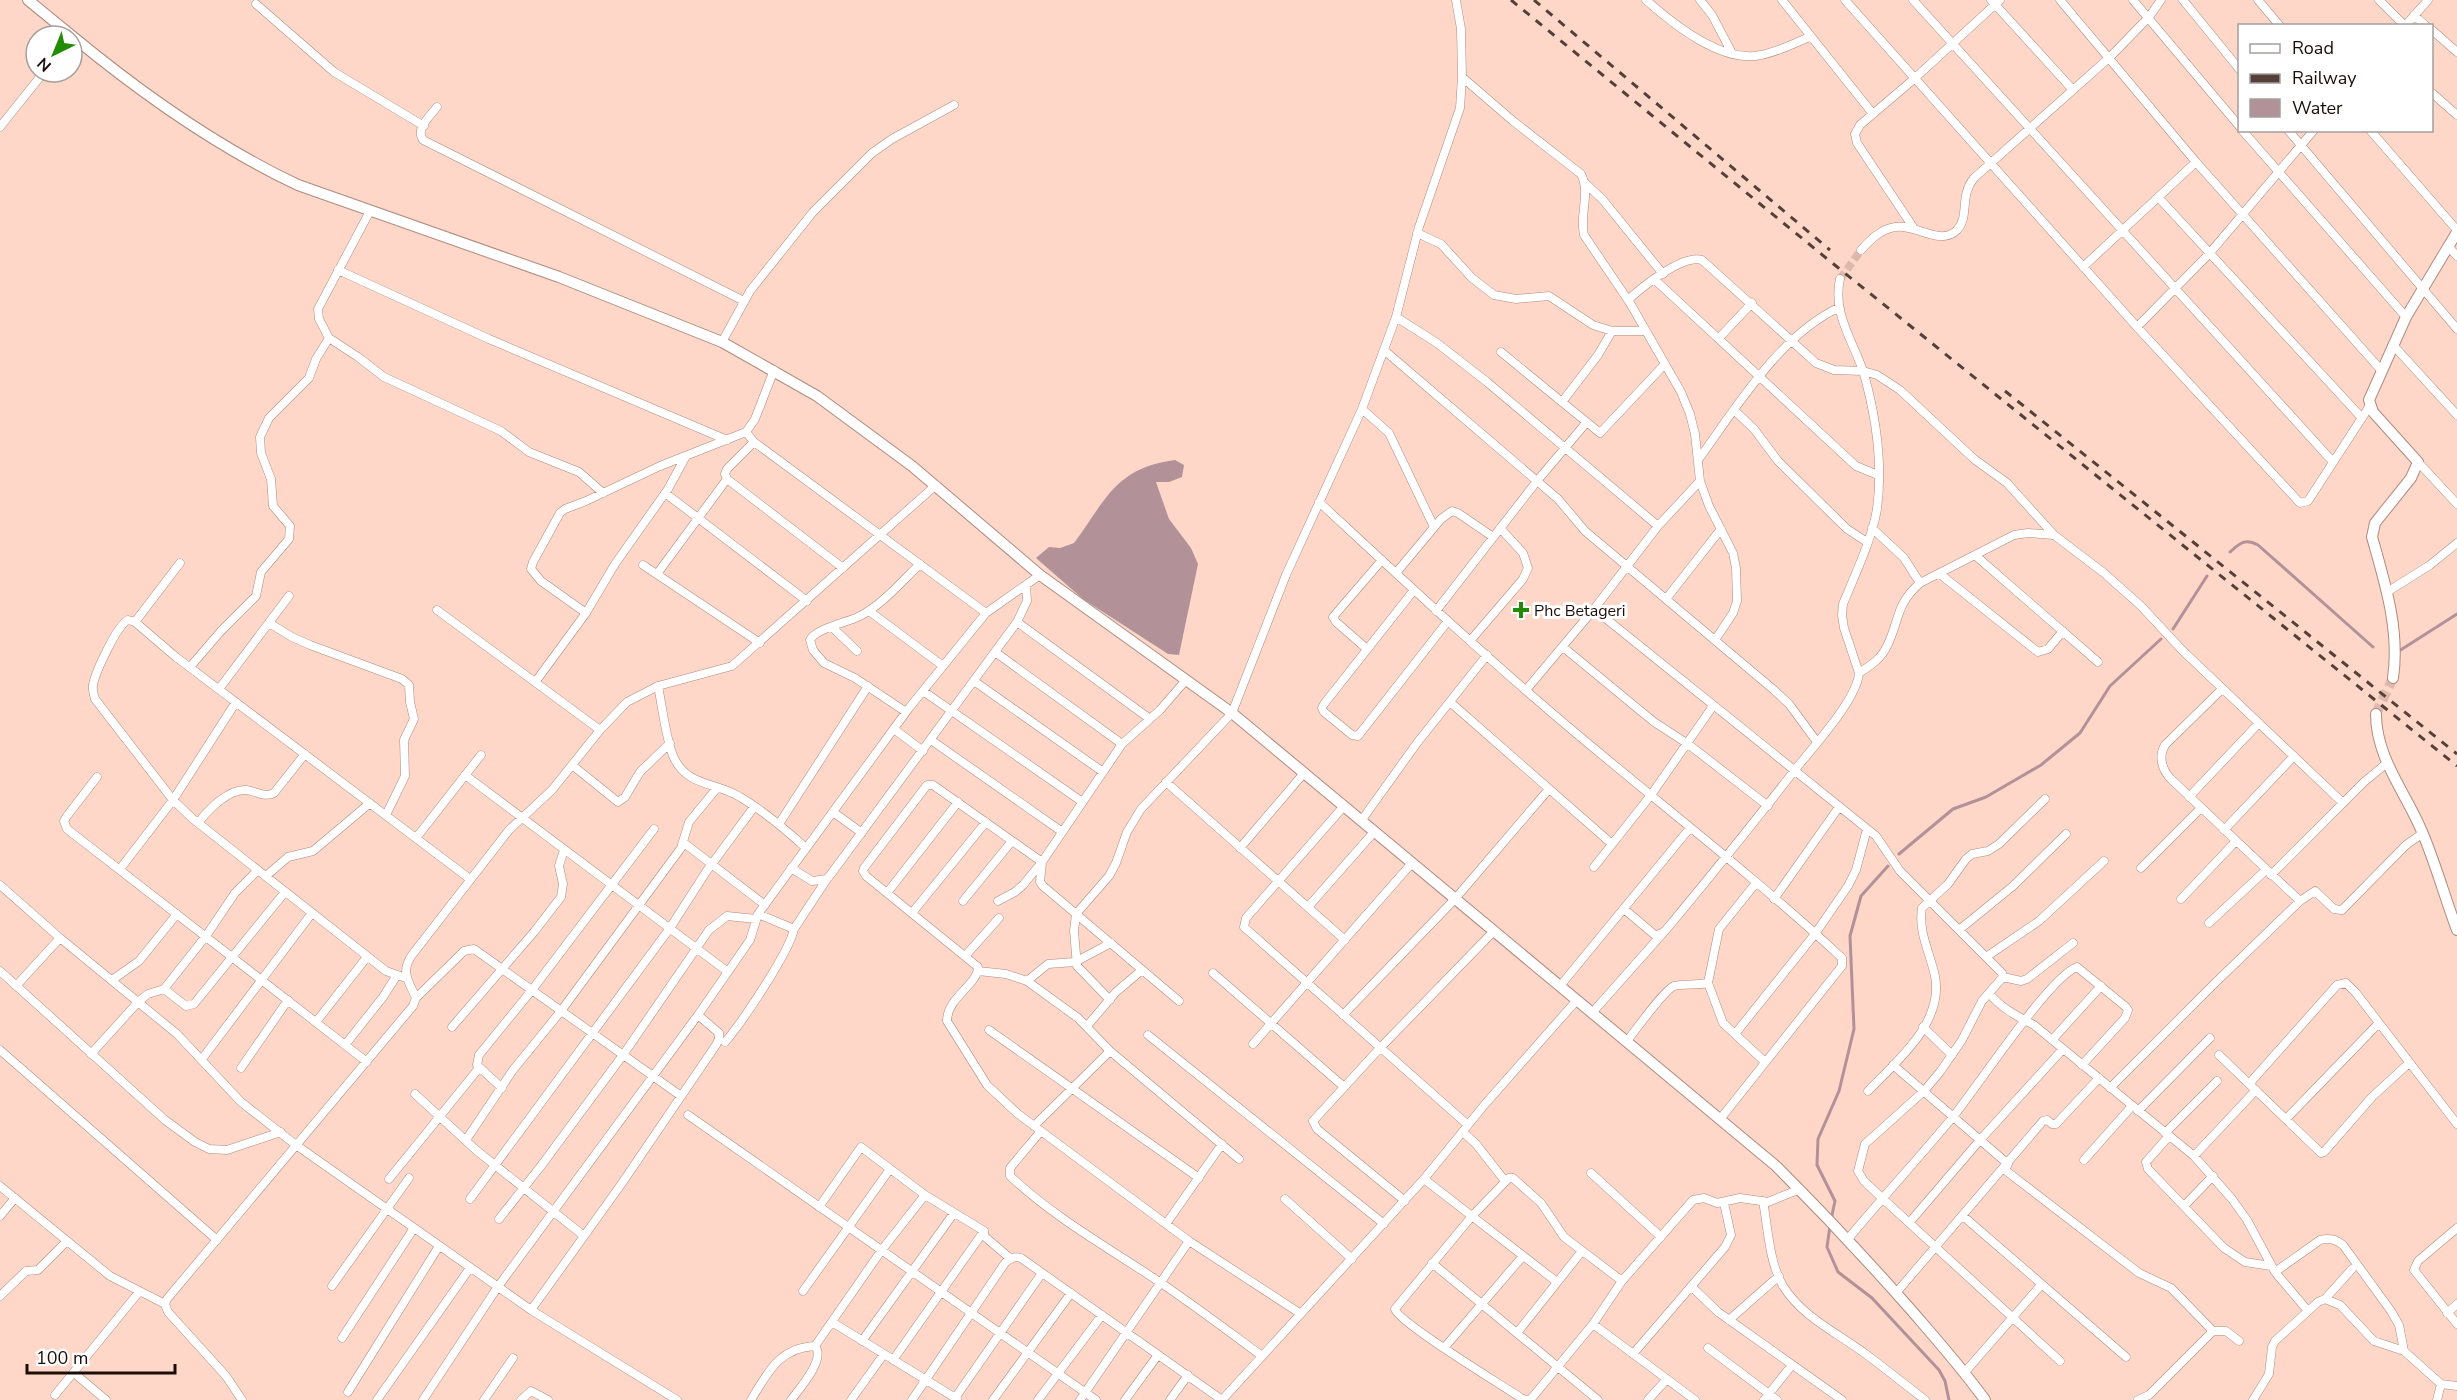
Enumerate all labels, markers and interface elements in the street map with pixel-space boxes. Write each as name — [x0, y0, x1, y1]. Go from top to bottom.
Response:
north arrow — [24, 24, 84, 84]
legend — [2238, 24, 2433, 132]
text: Road — [2292, 36, 2334, 60]
text: N — [33, 52, 56, 76]
text: Railway — [2292, 66, 2357, 90]
text: Water — [2292, 96, 2343, 120]
place label: Phc Betageri — [1534, 600, 1625, 622]
marker: Phc Betageri — [1512, 601, 1530, 619]
scale bar — [27, 1337, 176, 1375]
text: 100 m — [36, 1346, 88, 1370]

